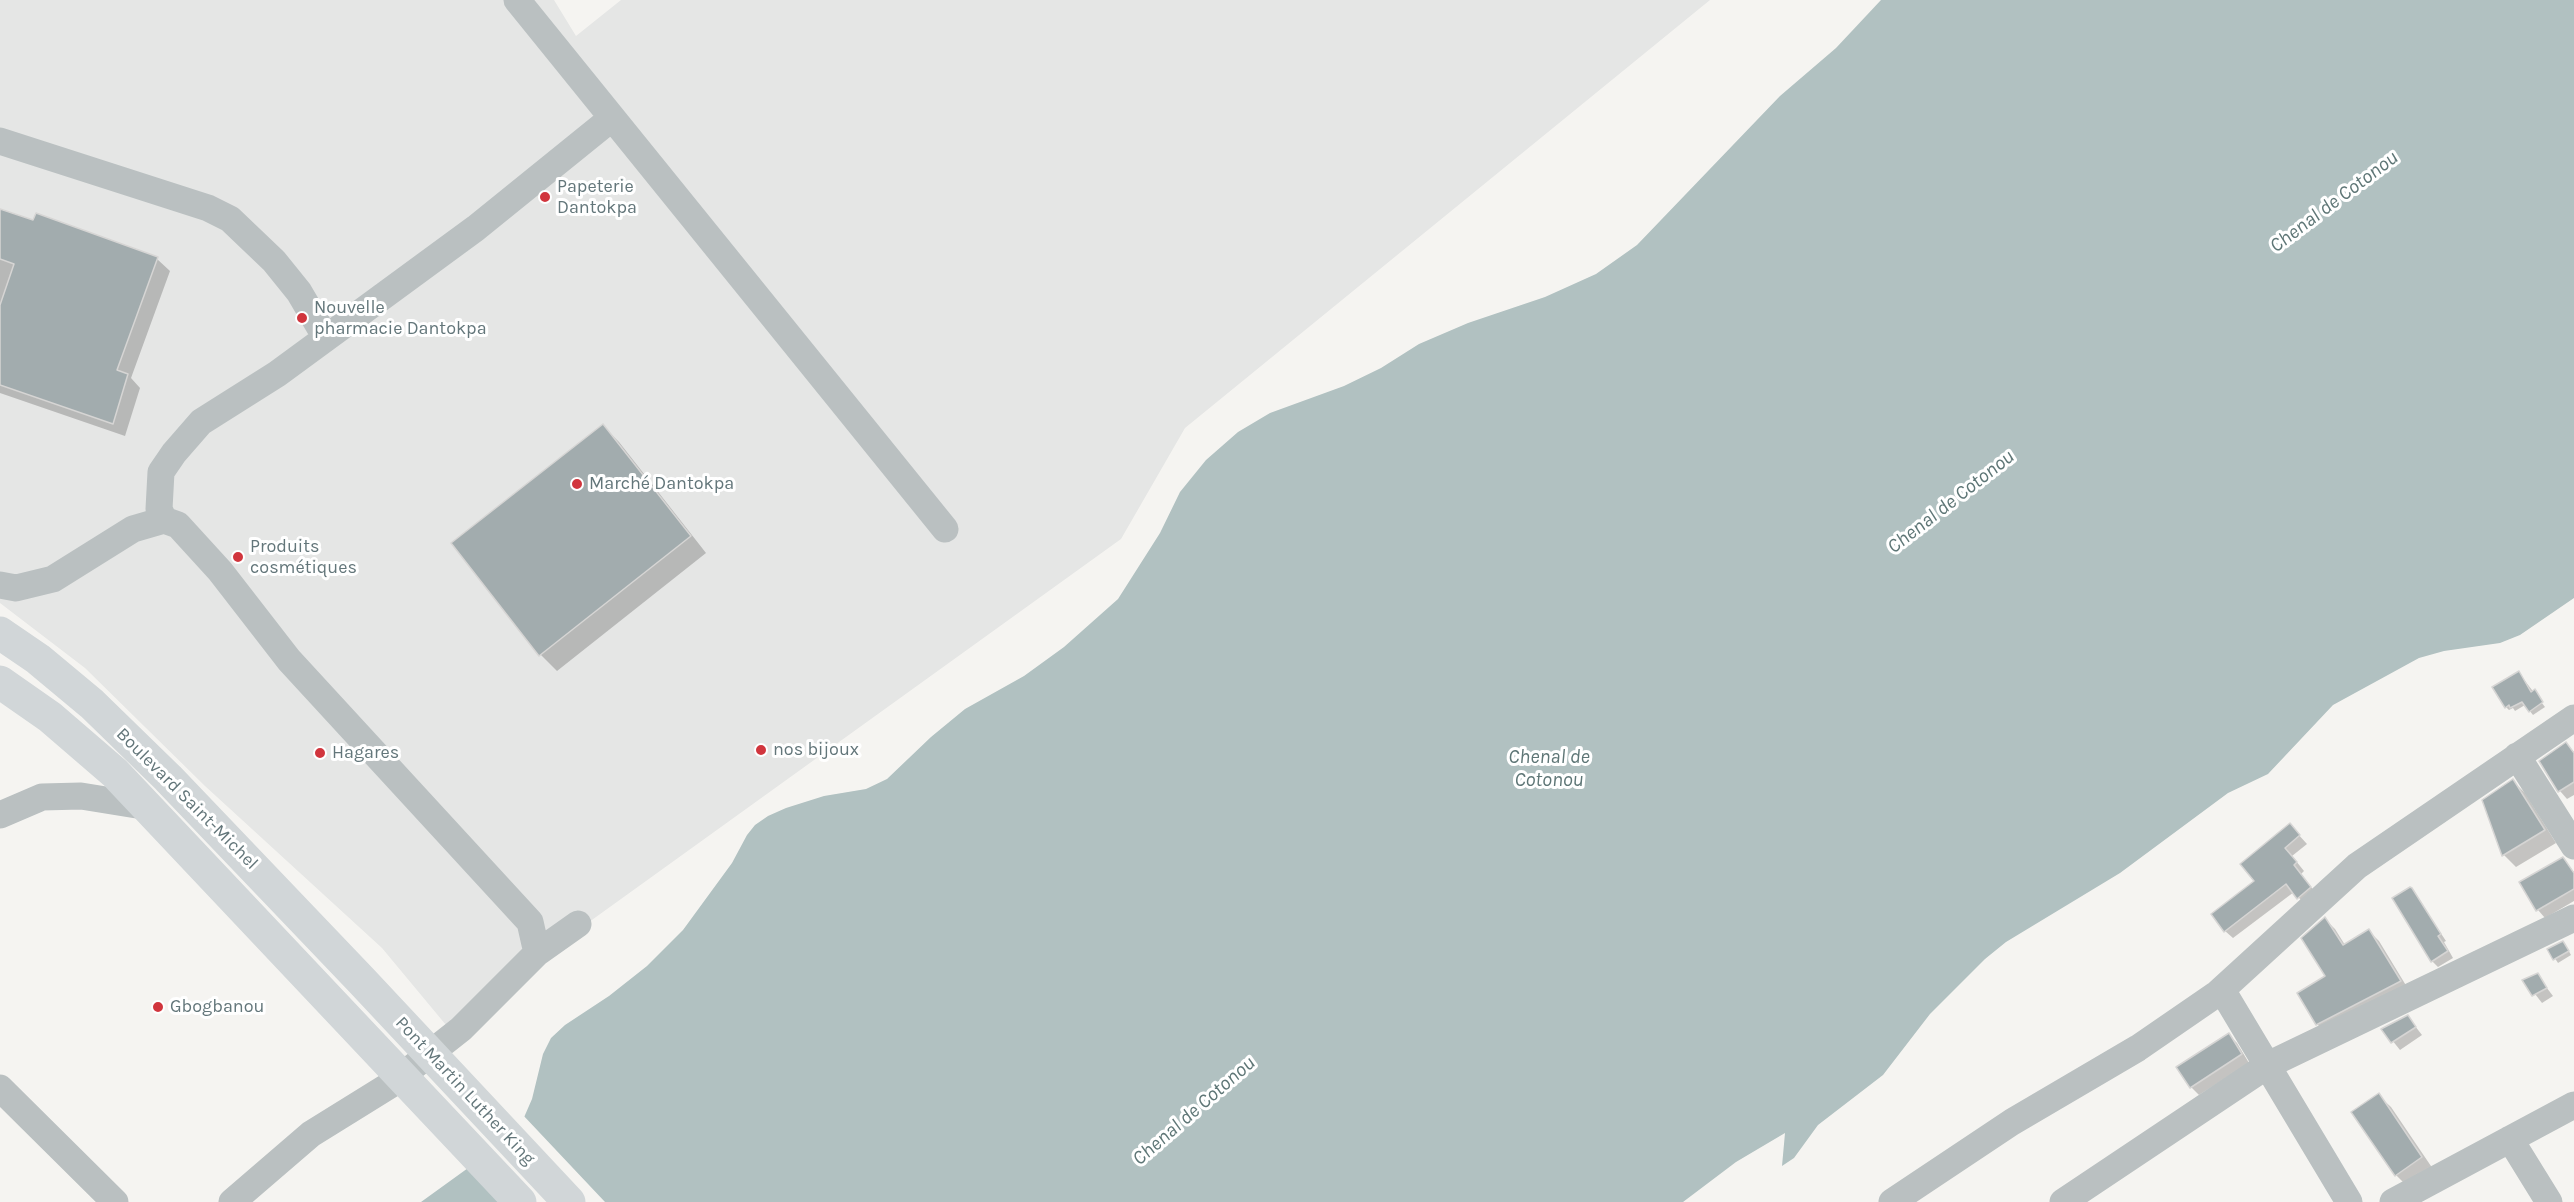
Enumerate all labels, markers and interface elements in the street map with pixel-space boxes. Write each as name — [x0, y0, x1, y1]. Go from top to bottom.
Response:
water label: Chenal de Cotonou — [2265, 146, 2403, 258]
place label: Papeterie Dantokpa — [557, 176, 637, 219]
marker: Papeterie Dantokpa — [538, 190, 552, 204]
place label: Nouvelle pharmacie Dantokpa — [314, 297, 487, 340]
marker: Nouvelle pharmacie Dantokpa — [295, 311, 309, 325]
water label: Chenal de Cotonou — [1883, 445, 2019, 559]
place label: Marché Dantokpa — [589, 473, 734, 495]
marker: Marché Dantokpa — [570, 477, 584, 491]
place label: Produits cosmétiques — [250, 536, 357, 578]
marker: Produits cosmétiques — [231, 550, 245, 564]
street label: Boulevard Saint-Michel — [112, 724, 262, 874]
place label: nos bijoux — [773, 739, 859, 761]
place label: Hagares — [332, 742, 399, 764]
marker: nos bijoux — [754, 743, 768, 757]
water label: Chenal de Cotonou — [1508, 745, 1590, 792]
marker: Hagares — [313, 746, 327, 760]
place label: Gbogbanou — [170, 996, 264, 1018]
marker: Gbogbanou — [151, 1000, 165, 1014]
street label: Pont Martin Luther King — [391, 1012, 539, 1170]
water label: Chenal de Cotonou — [1128, 1051, 1260, 1171]

